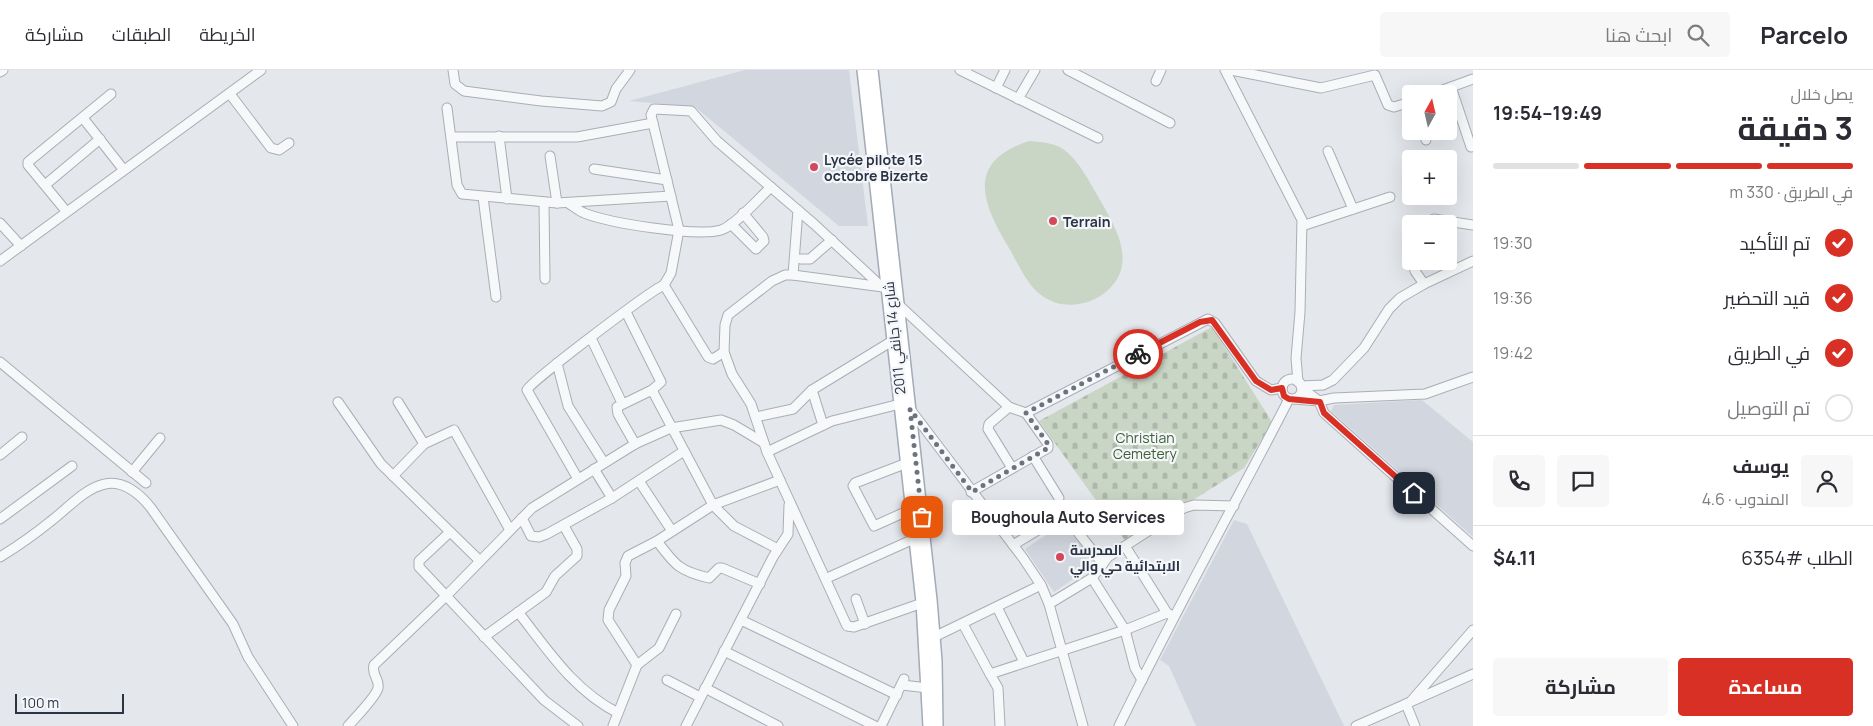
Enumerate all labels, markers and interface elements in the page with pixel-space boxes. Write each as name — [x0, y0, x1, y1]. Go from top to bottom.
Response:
search box — [1380, 12, 1730, 57]
text: Parcelo — [1760, 18, 1848, 51]
icon: search — [1684, 21, 1712, 49]
text: مشاركة — [25, 22, 84, 46]
text: الطبقات — [112, 22, 171, 46]
text: الخريطة — [199, 22, 256, 46]
text: ابحث هنا — [1605, 22, 1672, 48]
text: يصل خلال — [1790, 83, 1853, 105]
north arrow — [1402, 85, 1458, 140]
map controls — [1402, 85, 1457, 270]
text: 19:49–19:54 — [1493, 100, 1602, 126]
text: 3 دقيقة — [1738, 106, 1853, 150]
place label: Lycée pilote 15 octobre Bizerte — [824, 150, 928, 185]
button: + — [1402, 150, 1457, 205]
marker: Lycée pilote 15 octobre Bizerte — [808, 161, 820, 173]
text: في الطريق · 330 m — [1729, 181, 1853, 203]
place label: Terrain — [1063, 212, 1111, 231]
marker: Terrain — [1047, 215, 1059, 227]
button: − — [1402, 215, 1457, 270]
icon: check — [1825, 229, 1853, 257]
text: تم التأكيد — [1739, 230, 1810, 256]
text: 19:30 — [1493, 232, 1533, 254]
street label: شارع 14 جانفي 2011 — [879, 280, 912, 396]
icon: check — [1825, 284, 1853, 312]
text: قيد التحضير — [1724, 285, 1810, 311]
text: 19:36 — [1493, 287, 1533, 309]
courier — [1113, 329, 1163, 379]
icon: check — [1825, 339, 1853, 367]
icon: bike — [1124, 340, 1152, 368]
text: في الطريق — [1728, 340, 1810, 366]
text: 19:42 — [1493, 342, 1533, 364]
text: تم التوصيل — [1727, 395, 1810, 421]
park label: Christian Cemetery — [1113, 428, 1178, 463]
text: يوسف — [1733, 453, 1789, 479]
button: phone — [1493, 455, 1545, 507]
button: chat — [1557, 455, 1609, 507]
button: person — [1801, 455, 1853, 507]
pin — [1393, 472, 1435, 514]
icon: home — [1400, 479, 1428, 507]
text: المندوب · 4.6 — [1702, 488, 1789, 510]
pin — [901, 496, 943, 538]
callout: Boughoula Auto Services — [952, 500, 1184, 534]
icon: bag — [908, 503, 936, 531]
text: Boughoula Auto Services — [971, 506, 1165, 528]
place label: المدرسة الابتدائية حي والي — [1070, 540, 1180, 578]
text: $4.11 — [1493, 545, 1536, 571]
text: الطلب #6354 — [1741, 545, 1853, 571]
marker: المدرسة الابتدائية حي والي — [1054, 551, 1066, 563]
button: مشاركة — [1493, 658, 1668, 716]
button: مساعدة — [1678, 658, 1853, 716]
scale bar — [15, 691, 124, 714]
text: 100 m — [22, 693, 59, 712]

